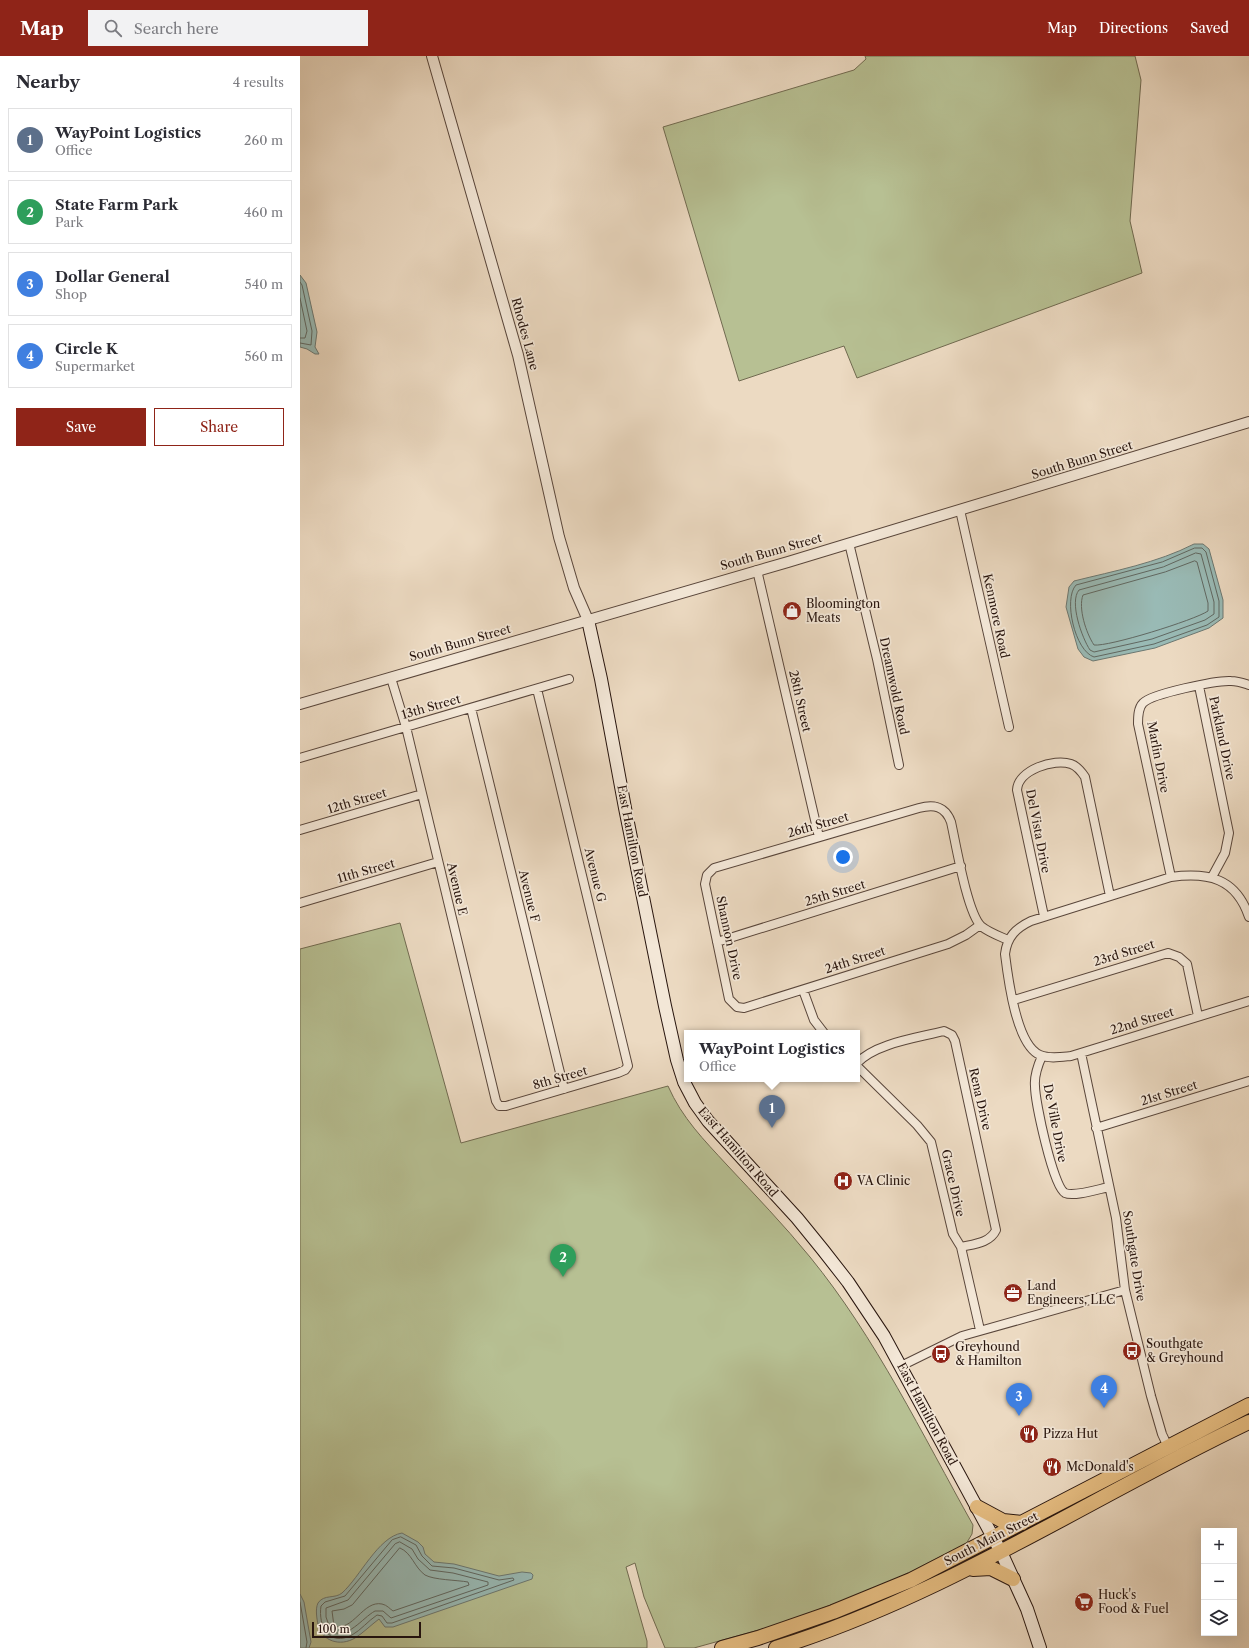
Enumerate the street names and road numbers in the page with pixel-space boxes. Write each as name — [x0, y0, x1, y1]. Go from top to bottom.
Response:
street label: Rhodes Lane — [509, 296, 542, 372]
street label: South Bunn Street — [1029, 437, 1135, 482]
street label: South Bunn Street — [718, 530, 824, 573]
street label: Kenmore Road — [980, 572, 1013, 660]
street label: South Bunn Street — [407, 621, 513, 664]
street label: Dreamwold Road — [877, 636, 912, 737]
street label: 28th Street — [786, 669, 815, 734]
street label: 13th Street — [400, 691, 463, 722]
street label: Parkland Drive — [1206, 695, 1239, 781]
street label: Marlin Drive — [1144, 720, 1173, 794]
street label: East Hamilton Road — [614, 783, 651, 899]
street label: 12th Street — [326, 784, 389, 817]
street label: Del Vista Drive — [1023, 788, 1054, 874]
street label: 26th Street — [786, 808, 851, 840]
street label: Avenue G — [581, 845, 610, 904]
street label: 11th Street — [335, 855, 397, 886]
street label: Avenue E — [444, 860, 471, 917]
street label: Avenue F — [515, 867, 543, 924]
street label: 25th Street — [803, 876, 868, 909]
street label: Shannon Drive — [713, 895, 746, 981]
street label: 23rd Street — [1092, 936, 1157, 969]
street label: 24th Street — [823, 942, 888, 976]
street label: 22nd Street — [1108, 1004, 1176, 1037]
street label: 8th Street — [531, 1062, 590, 1092]
street label: Rena Drive — [966, 1066, 995, 1132]
street label: 21st Street — [1139, 1077, 1200, 1108]
street label: De Ville Drive — [1041, 1082, 1071, 1164]
street label: East Hamilton Road — [695, 1104, 782, 1200]
street label: Grace Drive — [938, 1148, 969, 1218]
street label: Southgate Drive — [1120, 1209, 1149, 1303]
street label: East Hamilton Road — [894, 1360, 961, 1468]
street label: South Main Street — [941, 1508, 1041, 1569]

